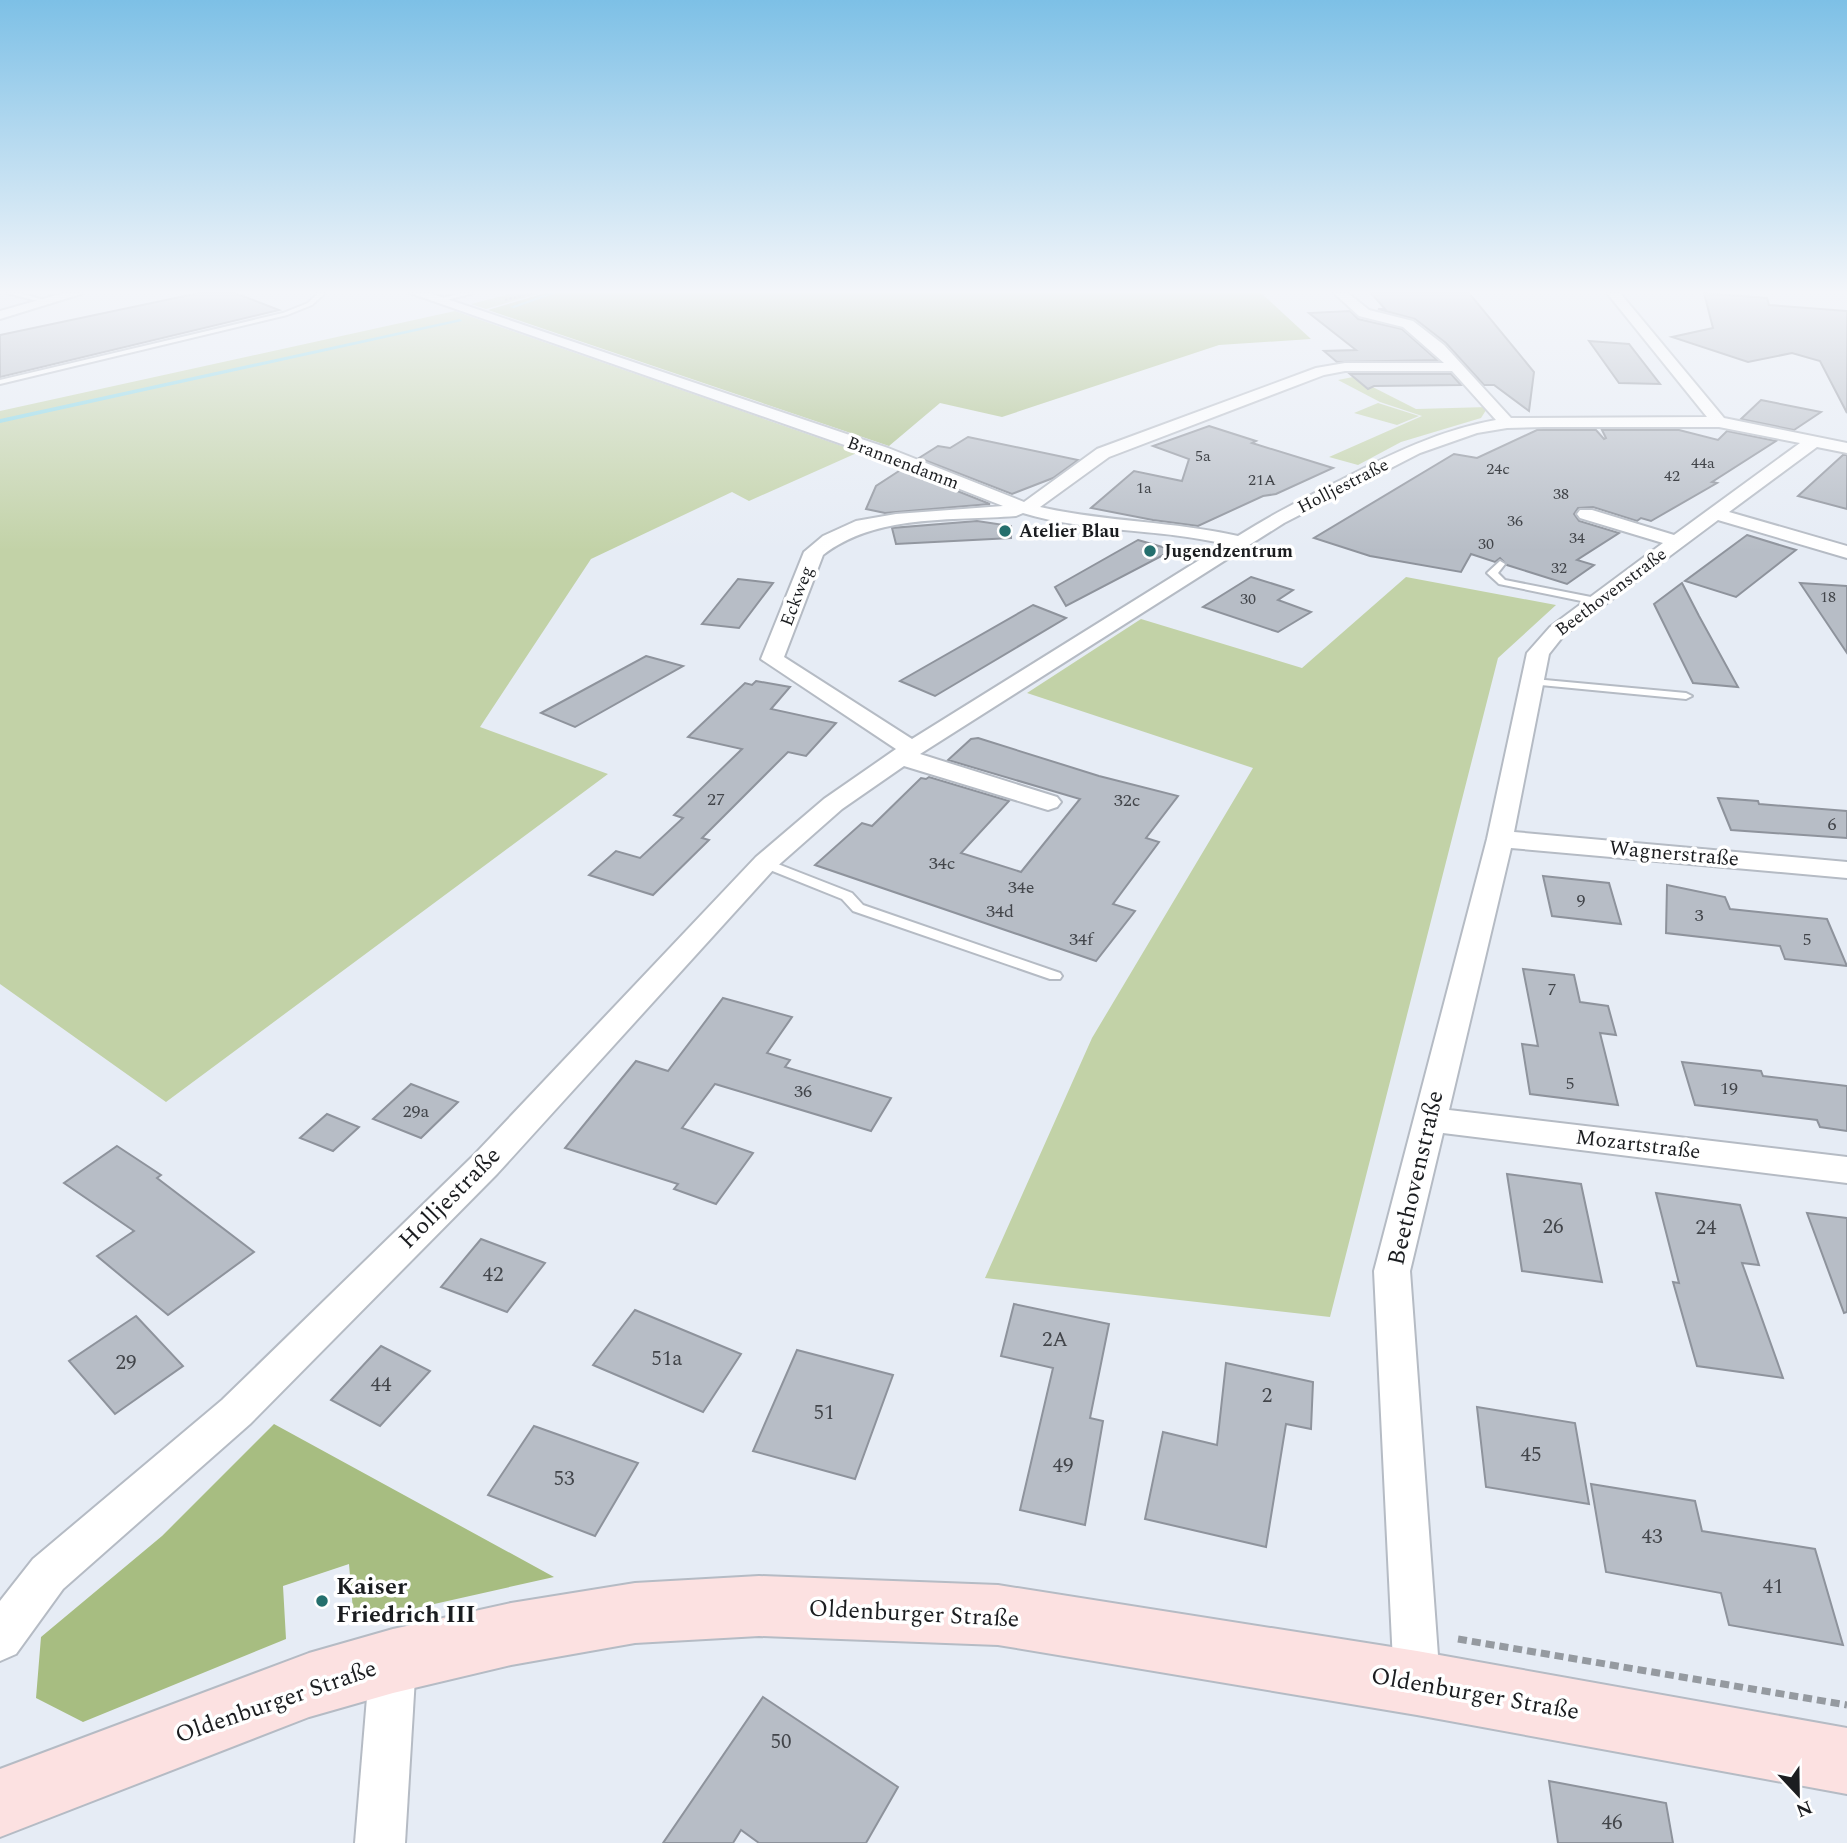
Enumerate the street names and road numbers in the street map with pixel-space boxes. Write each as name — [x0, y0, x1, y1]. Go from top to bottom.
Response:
street label: Brannendamm — [843, 429, 963, 497]
street label: Holljestraße — [1293, 451, 1393, 521]
street label: Beethovenstraße — [1549, 541, 1673, 643]
street label: Eckweg — [773, 562, 821, 630]
street label: Wagnerstraße — [1608, 832, 1740, 876]
street label: Beethovenstraße — [1378, 1087, 1454, 1269]
street label: Mozartstraße — [1574, 1121, 1702, 1169]
street label: Holljestraße — [391, 1139, 509, 1257]
street label: Oldenburger Straße — [808, 1591, 1020, 1637]
street label: Oldenburger Straße — [170, 1651, 382, 1753]
street label: Oldenburger Straße — [1368, 1658, 1582, 1730]

